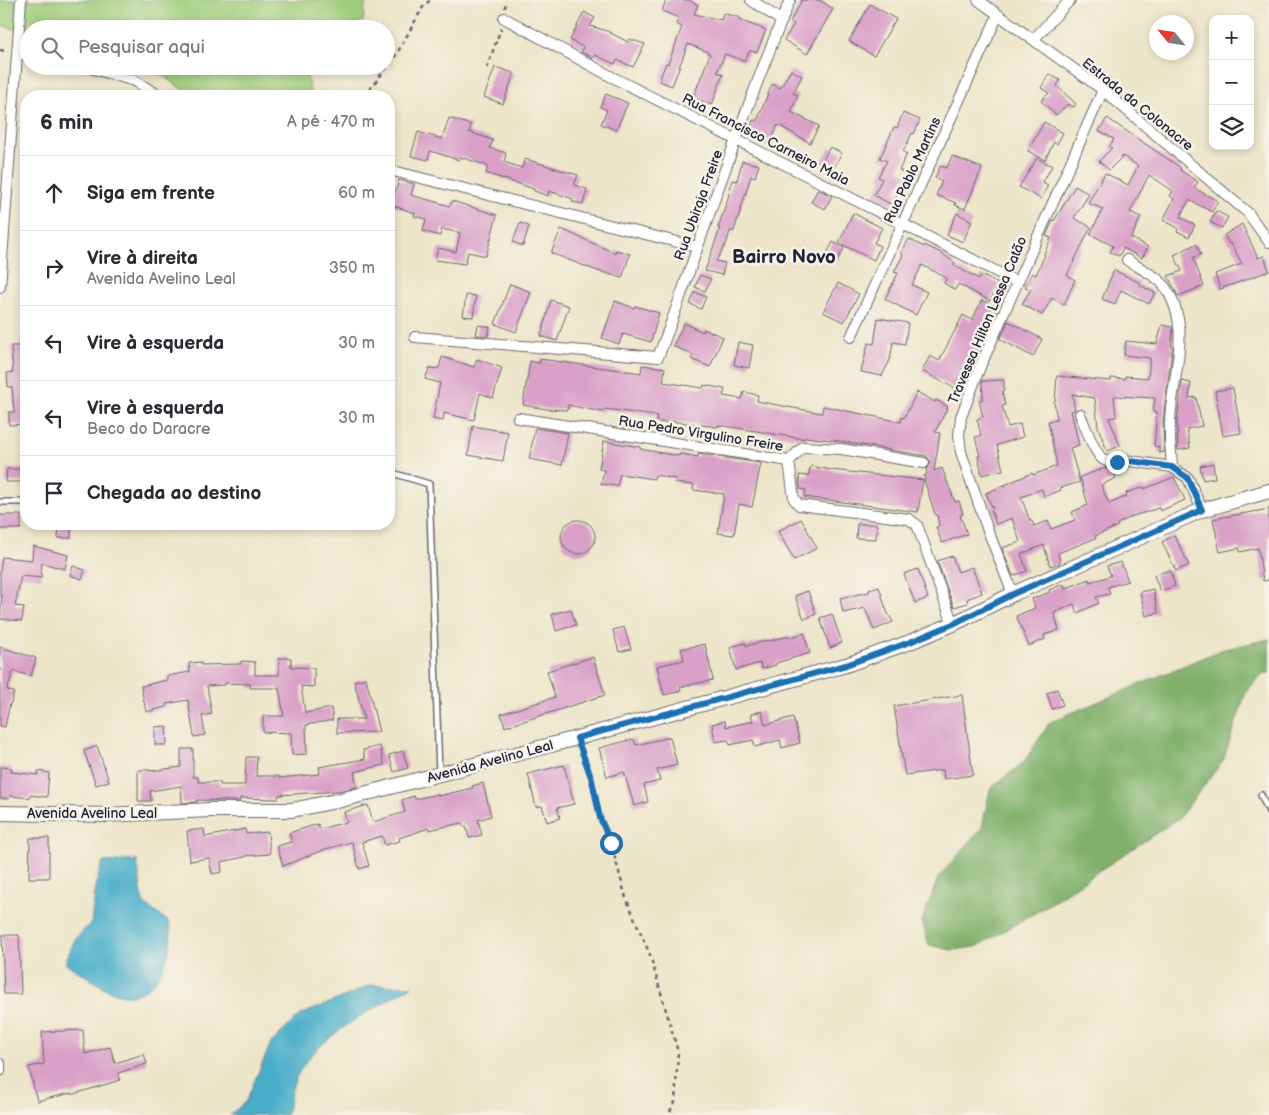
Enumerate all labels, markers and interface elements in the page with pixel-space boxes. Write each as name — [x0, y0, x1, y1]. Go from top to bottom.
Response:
north arrow — [1149, 15, 1194, 60]
map controls — [1209, 15, 1254, 150]
button: + — [1209, 15, 1254, 60]
search box — [20, 20, 395, 75]
icon: search — [38, 34, 66, 62]
text: Pesquisar aqui — [78, 36, 205, 59]
street label: Estrada da Colonacre — [1079, 54, 1197, 154]
button: − — [1209, 60, 1254, 105]
street label: Rua Francisco Carneiro Maia — [679, 90, 852, 189]
button: layers — [1209, 105, 1254, 150]
text: 6 min — [40, 110, 93, 135]
text: A pé · 470 m — [287, 113, 375, 132]
street label: Rua Pablo Martins — [880, 114, 945, 226]
street label: Rua Ubiraja Freire — [671, 148, 726, 263]
icon: ahead — [40, 179, 68, 207]
text: Siga em frente — [87, 182, 215, 205]
text: 60 m — [338, 184, 375, 203]
street label: Travessa Hilton Lessa Catão — [944, 234, 1031, 406]
district label: Bairro Novo — [732, 246, 836, 269]
text: Vire à direita — [87, 247, 198, 270]
icon: right — [40, 254, 68, 282]
text: 350 m — [329, 259, 375, 278]
text: Avenida Avelino Leal — [87, 270, 236, 289]
icon: left — [40, 329, 68, 357]
text: Vire à esquerda — [87, 332, 224, 355]
text: 30 m — [338, 334, 375, 353]
text: Vire à esquerda — [87, 397, 224, 420]
icon: left — [40, 404, 68, 432]
text: 30 m — [338, 409, 375, 428]
street label: Rua Pedro Virgulino Freire — [617, 412, 784, 455]
text: Beco do Daracre — [87, 420, 210, 439]
route end — [1106, 451, 1129, 474]
icon: arrive — [40, 479, 68, 507]
text: Chegada ao destino — [87, 482, 261, 505]
street label: Avenida Avelino Leal — [425, 736, 555, 787]
street label: Avenida Avelino Leal — [27, 805, 157, 822]
route start — [600, 832, 623, 855]

